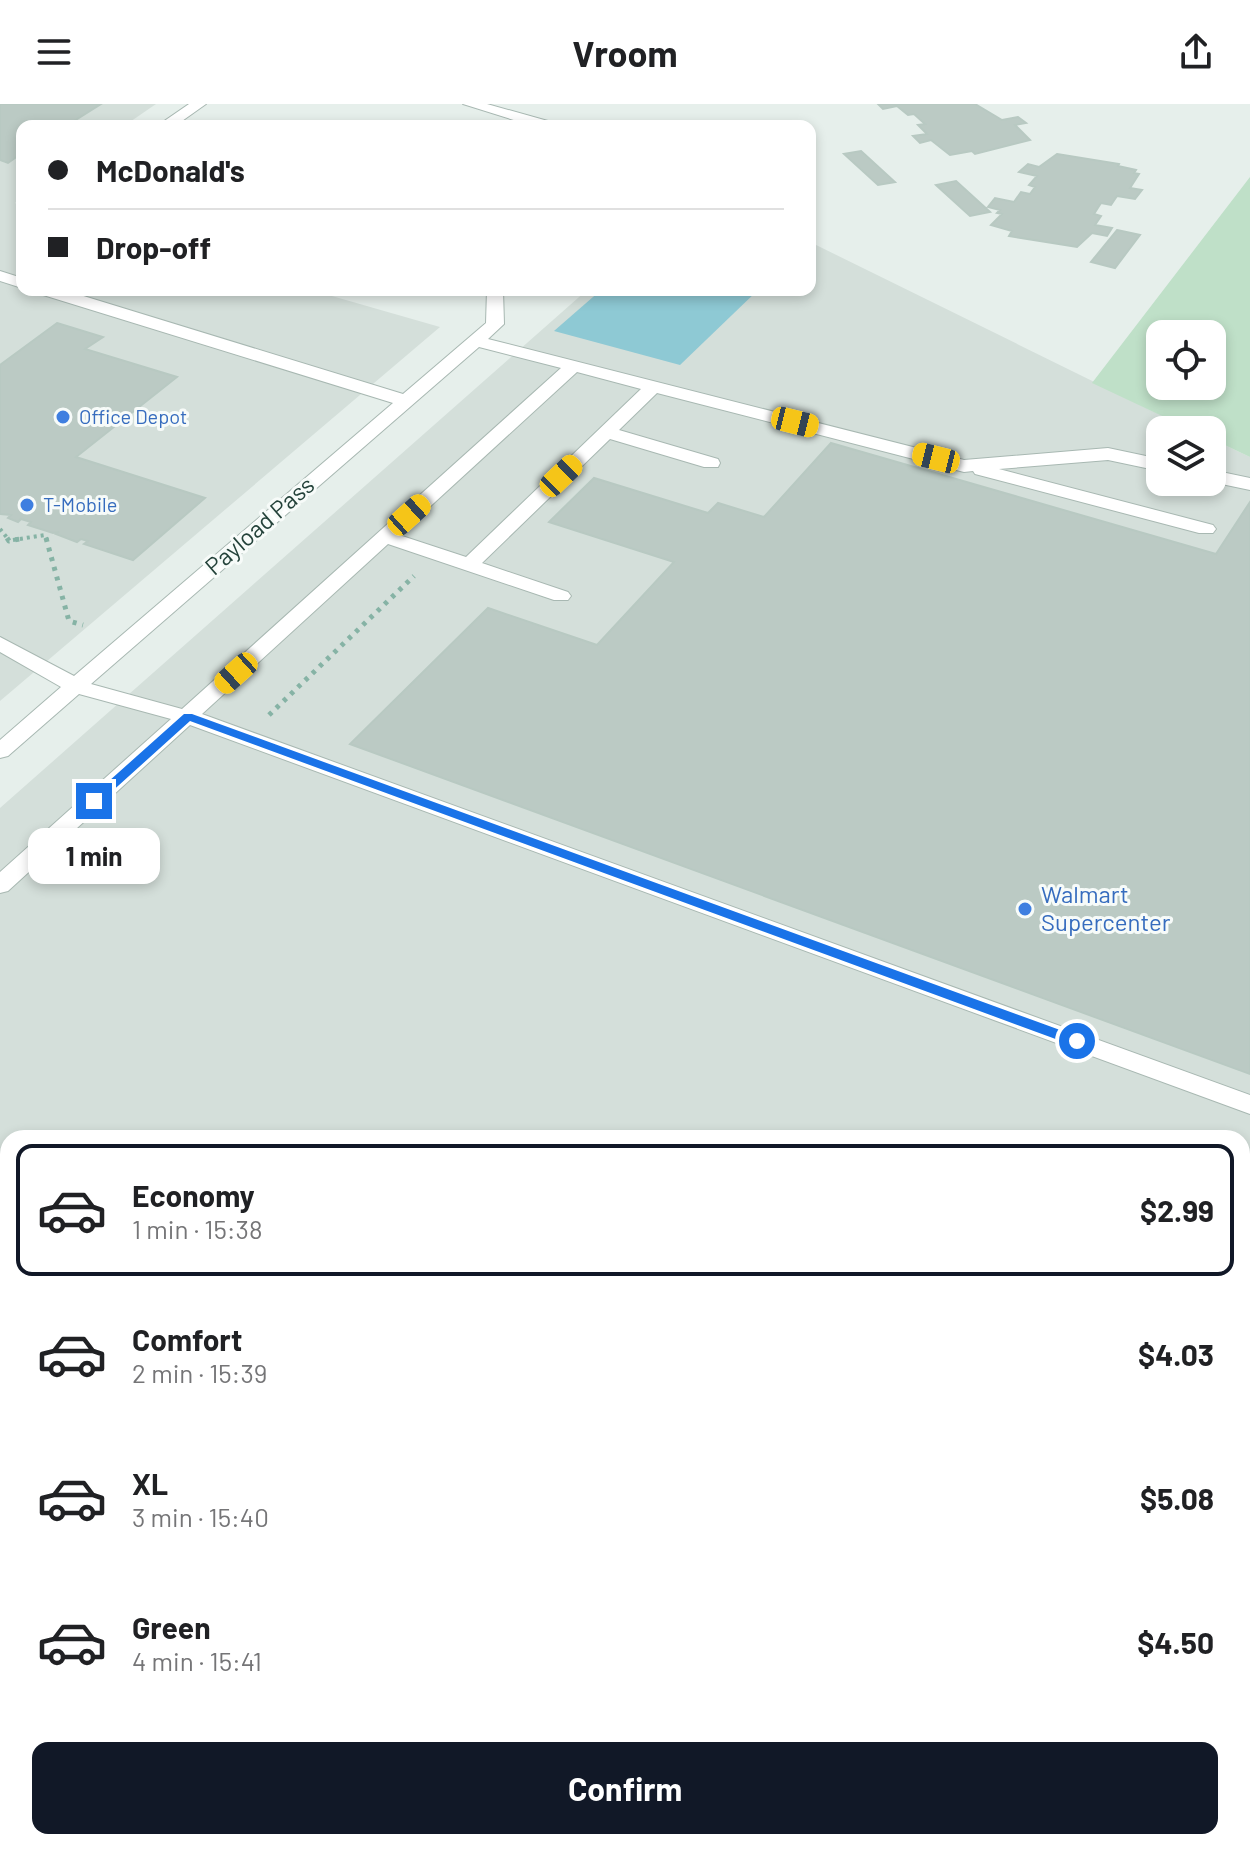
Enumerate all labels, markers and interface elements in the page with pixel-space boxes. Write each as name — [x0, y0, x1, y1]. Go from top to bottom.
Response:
icon: menu — [32, 30, 76, 74]
icon: share — [1174, 30, 1218, 74]
text: Vroom — [572, 31, 678, 74]
text: McDonald's — [96, 152, 245, 188]
text: Drop-off — [96, 229, 211, 265]
map controls — [1146, 320, 1226, 496]
button: locate — [1146, 320, 1226, 400]
place label: Office Depot — [79, 404, 187, 428]
car — [769, 405, 821, 439]
marker: Office Depot — [54, 408, 72, 426]
button: layers — [1146, 416, 1226, 496]
car — [910, 441, 962, 475]
car — [535, 451, 587, 501]
street label: Payload Pass — [198, 470, 320, 580]
car — [383, 490, 435, 540]
place label: T-Mobile — [43, 492, 117, 516]
marker: T-Mobile — [18, 496, 36, 514]
car — [210, 648, 262, 698]
route end — [76, 783, 112, 819]
callout: 1 min — [28, 829, 160, 885]
text: 1 min — [66, 840, 122, 871]
place label: Walmart Supercenter — [1041, 879, 1171, 936]
marker: Walmart Supercenter — [1016, 900, 1034, 918]
route start — [1059, 1023, 1095, 1059]
icon: car — [36, 1174, 108, 1246]
text: Economy — [132, 1177, 255, 1213]
text: $2.99 — [1140, 1192, 1214, 1228]
text: 1 min · 15:38 — [132, 1213, 263, 1244]
icon: car — [36, 1318, 108, 1390]
text: Comfort — [132, 1321, 242, 1357]
text: $4.03 — [1138, 1336, 1214, 1372]
text: 2 min · 15:39 — [132, 1357, 267, 1388]
icon: car — [36, 1462, 108, 1534]
text: XL — [132, 1465, 168, 1501]
text: $5.08 — [1140, 1480, 1214, 1516]
text: 3 min · 15:40 — [132, 1501, 269, 1532]
icon: car — [36, 1606, 108, 1678]
text: Green — [132, 1609, 211, 1645]
text: $4.50 — [1137, 1624, 1214, 1660]
text: 4 min · 15:41 — [132, 1645, 262, 1676]
button: Confirm — [32, 1742, 1218, 1834]

